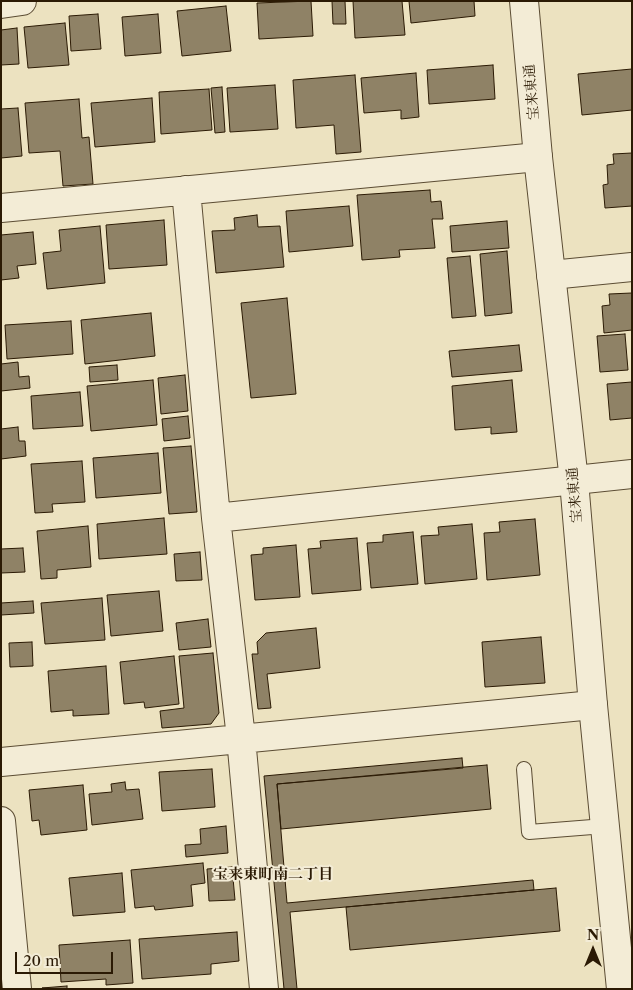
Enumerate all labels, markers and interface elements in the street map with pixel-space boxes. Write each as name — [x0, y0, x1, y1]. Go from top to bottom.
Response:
street label: 宝来東通 — [521, 63, 543, 121]
street label: 宝来東通 — [564, 466, 586, 524]
district label: 宝来東町南二丁目 — [213, 866, 333, 884]
north arrow — [568, 925, 618, 975]
text: N — [587, 926, 599, 944]
scale bar — [18, 942, 115, 974]
text: 20 m — [23, 951, 59, 970]

